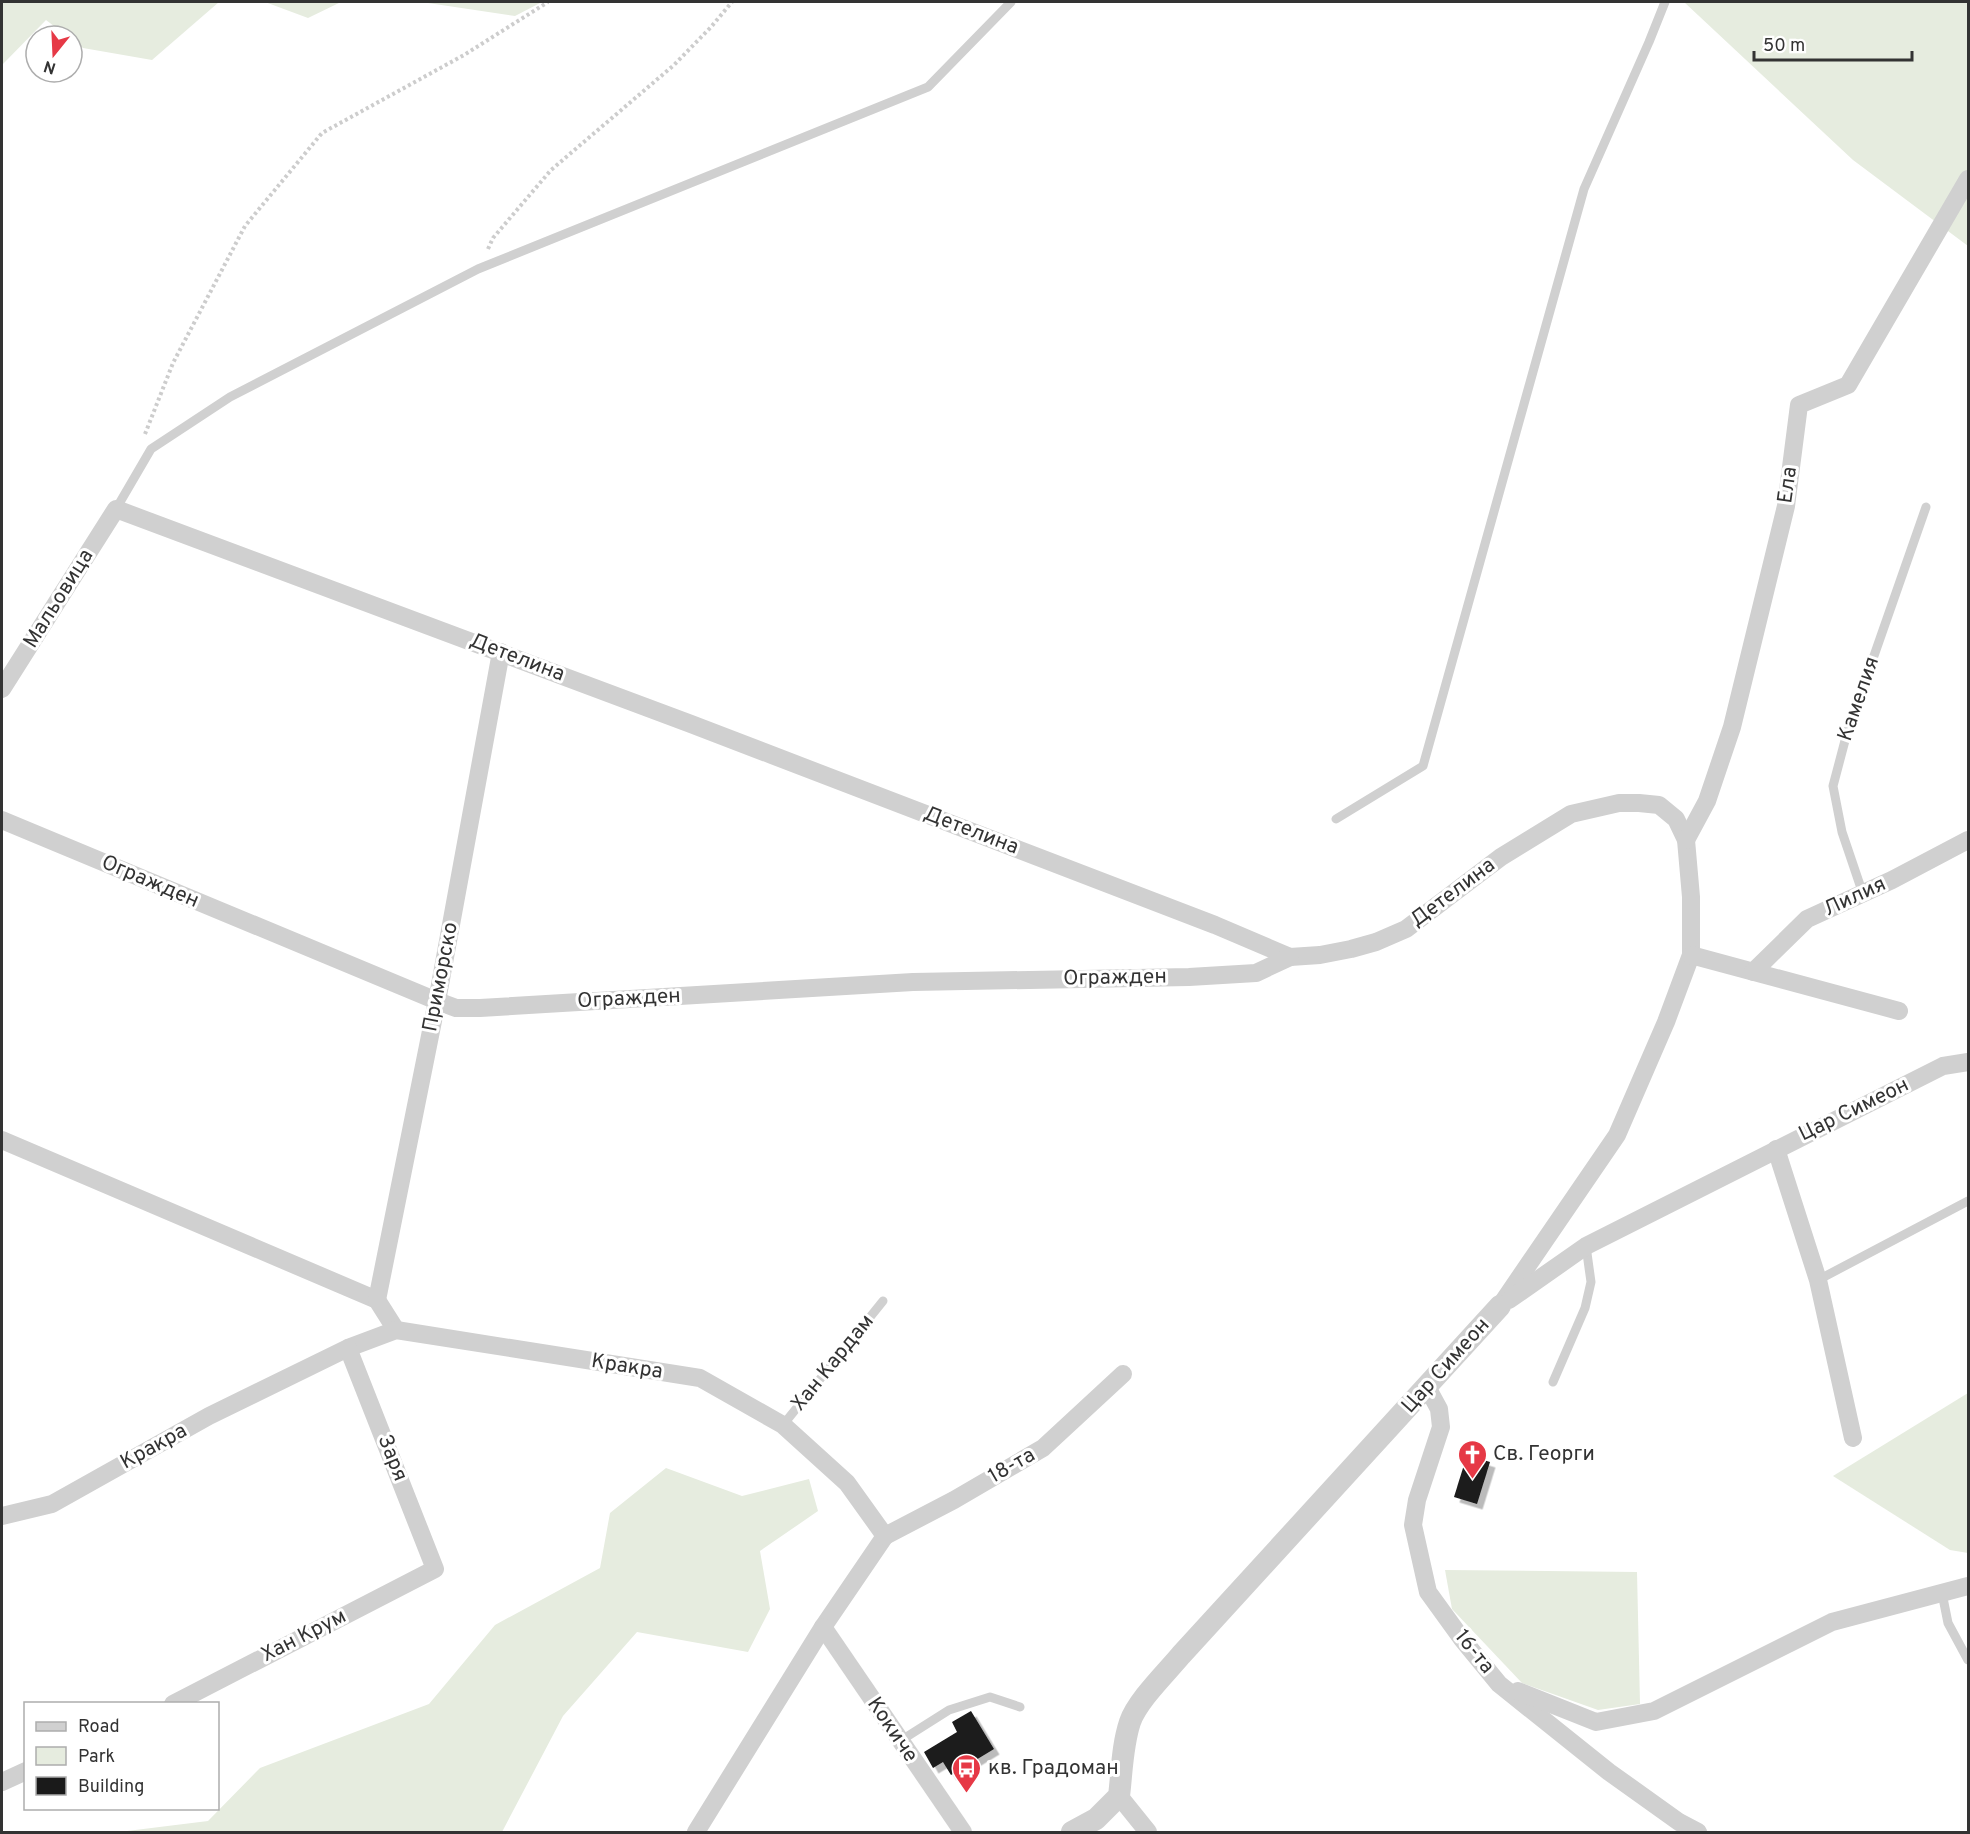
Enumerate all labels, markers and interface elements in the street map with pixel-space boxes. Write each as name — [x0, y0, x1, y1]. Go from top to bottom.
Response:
north arrow — [24, 24, 84, 84]
scale bar — [1754, 24, 1912, 62]
text: 50 m — [1763, 35, 1805, 58]
text: N — [41, 55, 59, 78]
street label: Ела — [1772, 465, 1804, 505]
street label: Мальовица — [18, 544, 100, 654]
street label: Детелина — [466, 628, 568, 688]
street label: Камелия — [1832, 653, 1886, 745]
street label: Детелина — [920, 801, 1022, 861]
street label: Огражден — [97, 849, 203, 915]
street label: Детелина — [1405, 852, 1501, 934]
street label: Лилия — [1819, 871, 1891, 923]
street label: Приморско — [417, 920, 465, 1034]
street label: Огражден — [1063, 964, 1167, 992]
street label: Огражден — [577, 983, 681, 1015]
street label: Цар Симеон — [1794, 1072, 1914, 1148]
street label: Хан Кардам — [786, 1309, 880, 1417]
street label: Цар Симеон — [1396, 1313, 1496, 1419]
street label: Кракра — [589, 1348, 665, 1386]
street label: Кракра — [116, 1418, 192, 1476]
street label: Заря — [371, 1431, 413, 1485]
church icon: Св. Георги — [1456, 1438, 1488, 1480]
place label: Св. Георги — [1493, 1441, 1595, 1468]
street label: 18-та — [984, 1442, 1040, 1490]
street label: Хан Крум — [257, 1603, 351, 1669]
street label: 16-та — [1448, 1624, 1500, 1680]
street label: Кокиче — [860, 1692, 924, 1768]
legend — [24, 1702, 219, 1810]
text: Road — [78, 1716, 120, 1739]
text: Park — [78, 1746, 115, 1769]
bus stop icon: кв. Градоман — [951, 1752, 983, 1794]
place label: кв. Градоман — [988, 1755, 1119, 1782]
text: Building — [78, 1776, 144, 1799]

